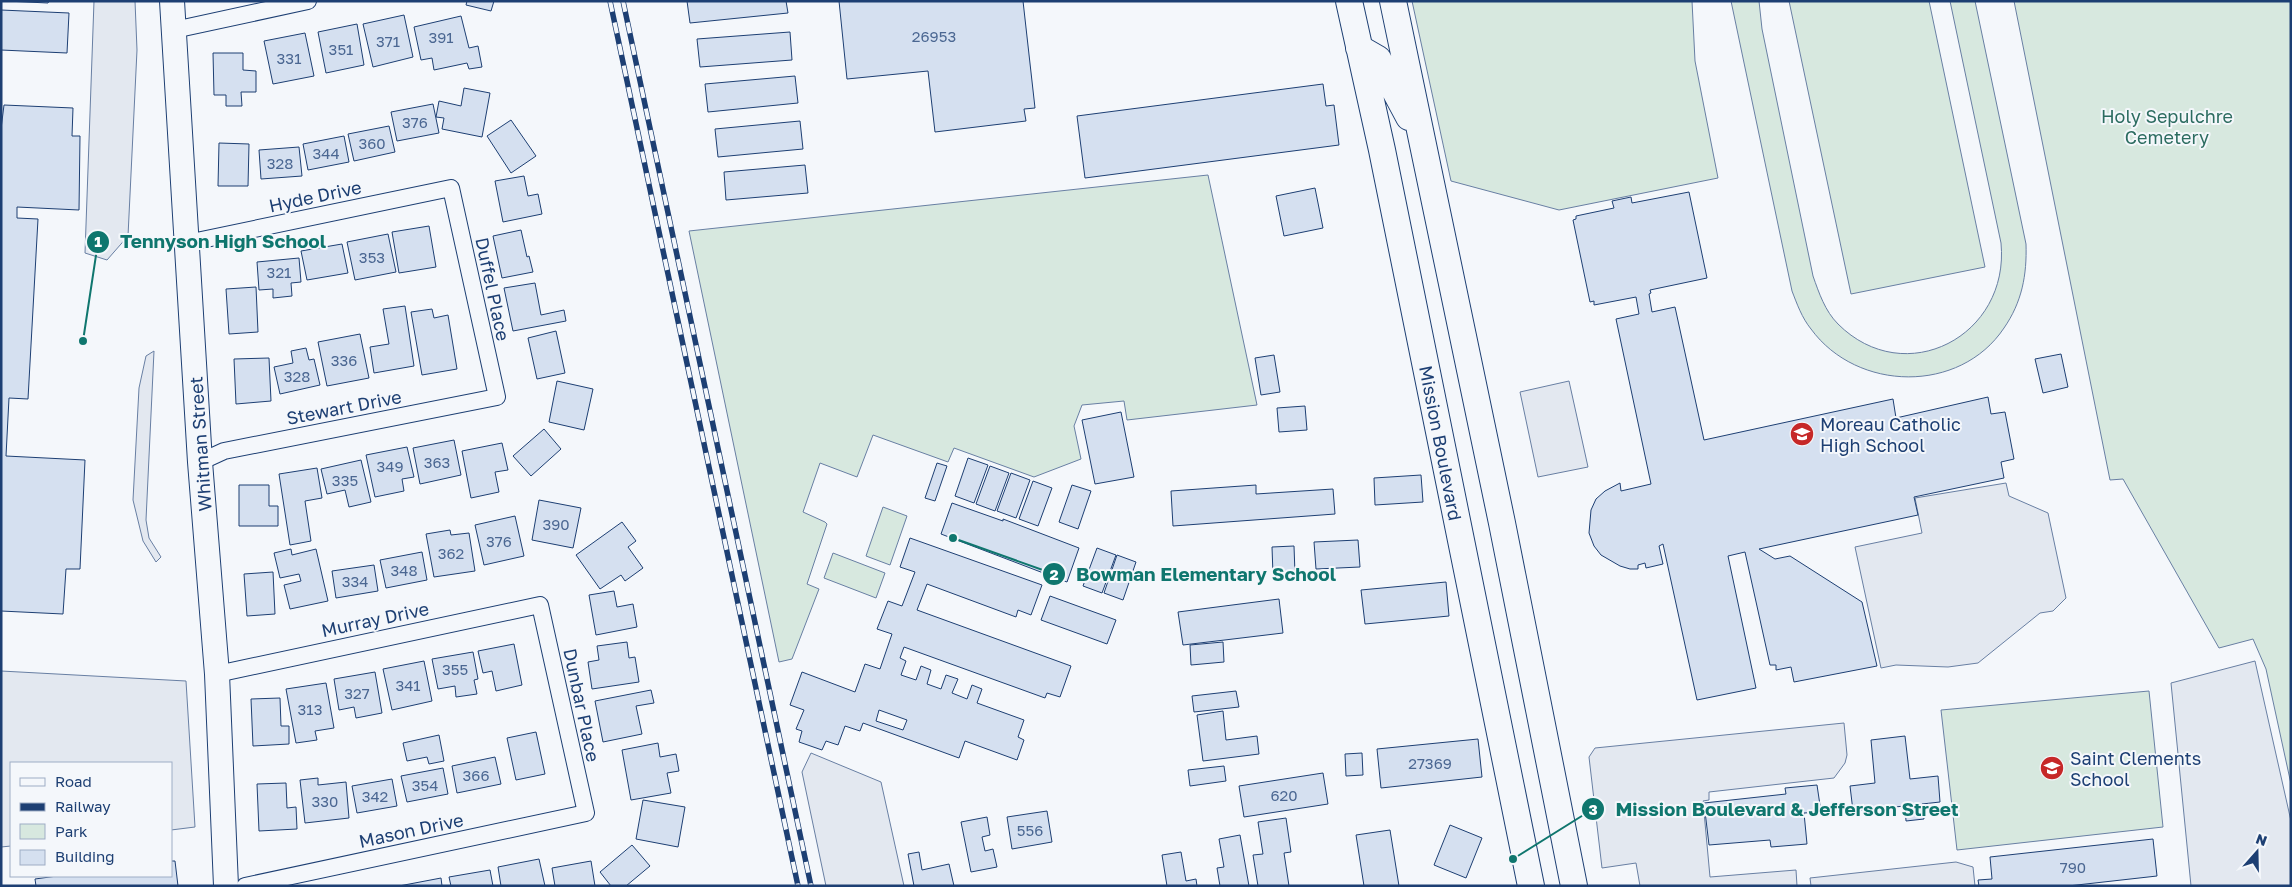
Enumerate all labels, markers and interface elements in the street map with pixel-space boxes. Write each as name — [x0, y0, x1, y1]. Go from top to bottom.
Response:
house number: 26953 — [912, 27, 956, 45]
house number: 391 — [428, 28, 454, 46]
house number: 371 — [376, 32, 400, 50]
house number: 351 — [329, 40, 353, 58]
house number: 331 — [277, 49, 301, 67]
park label: Holy Sepulchre Cemetery — [2101, 105, 2233, 148]
house number: 376 — [402, 113, 428, 131]
house number: 360 — [358, 134, 386, 152]
house number: 344 — [312, 144, 340, 162]
house number: 328 — [267, 154, 293, 172]
street label: Hyde Drive — [267, 175, 363, 217]
callout: Tennyson High School — [85, 225, 336, 259]
text: Tennyson High School — [120, 229, 326, 252]
text: 1 — [94, 232, 102, 250]
street label: Duffel Place — [471, 235, 515, 343]
house number: 353 — [359, 248, 385, 266]
house number: 321 — [267, 263, 291, 281]
house number: 336 — [331, 351, 357, 369]
street label: Mission Boulevard — [1415, 364, 1467, 522]
house number: 328 — [284, 367, 310, 385]
street label: Whitman Street — [184, 376, 216, 512]
street label: Stewart Drive — [285, 385, 403, 429]
place label: Moreau Catholic High School — [1820, 413, 1961, 456]
school or university icon: Moreau Catholic High School — [1789, 421, 1815, 447]
house number: 363 — [424, 453, 450, 471]
house number: 349 — [376, 457, 404, 475]
house number: 335 — [332, 471, 358, 489]
house number: 390 — [542, 515, 570, 533]
house number: 376 — [486, 532, 512, 550]
house number: 362 — [438, 544, 464, 562]
callout: Bowman Elementary School — [1041, 557, 1346, 591]
house number: 348 — [390, 561, 418, 579]
text: Bowman Elementary School — [1076, 562, 1336, 585]
text: 2 — [1049, 565, 1059, 583]
house number: 334 — [342, 572, 368, 590]
street label: Murray Drive — [319, 597, 431, 641]
street label: Dunbar Place — [559, 646, 605, 764]
house number: 355 — [442, 660, 468, 678]
house number: 341 — [395, 676, 421, 694]
house number: 327 — [344, 684, 370, 702]
house number: 313 — [298, 700, 322, 718]
place label: Saint Clements School — [2070, 747, 2201, 790]
house number: 27369 — [1408, 754, 1452, 772]
school or university icon: Saint Clements School — [2039, 755, 2065, 781]
legend — [10, 762, 172, 877]
house number: 366 — [463, 766, 489, 784]
text: Road — [55, 772, 92, 790]
house number: 354 — [412, 776, 438, 794]
house number: 620 — [1270, 786, 1298, 804]
house number: 342 — [362, 787, 388, 805]
house number: 330 — [312, 792, 338, 810]
callout: Mission Boulevard & Jefferson Street — [1580, 792, 1969, 826]
text: Railway — [55, 797, 111, 815]
text: Mission Boulevard & Jefferson Street — [1615, 797, 1959, 820]
text: 3 — [1588, 800, 1598, 818]
street label: Mason Drive — [357, 808, 465, 852]
house number: 556 — [1017, 821, 1043, 839]
text: Park — [55, 822, 88, 840]
north arrow — [2232, 827, 2282, 877]
text: N — [2254, 830, 2270, 849]
text: Building — [55, 847, 115, 865]
house number: 790 — [2060, 858, 2086, 876]

